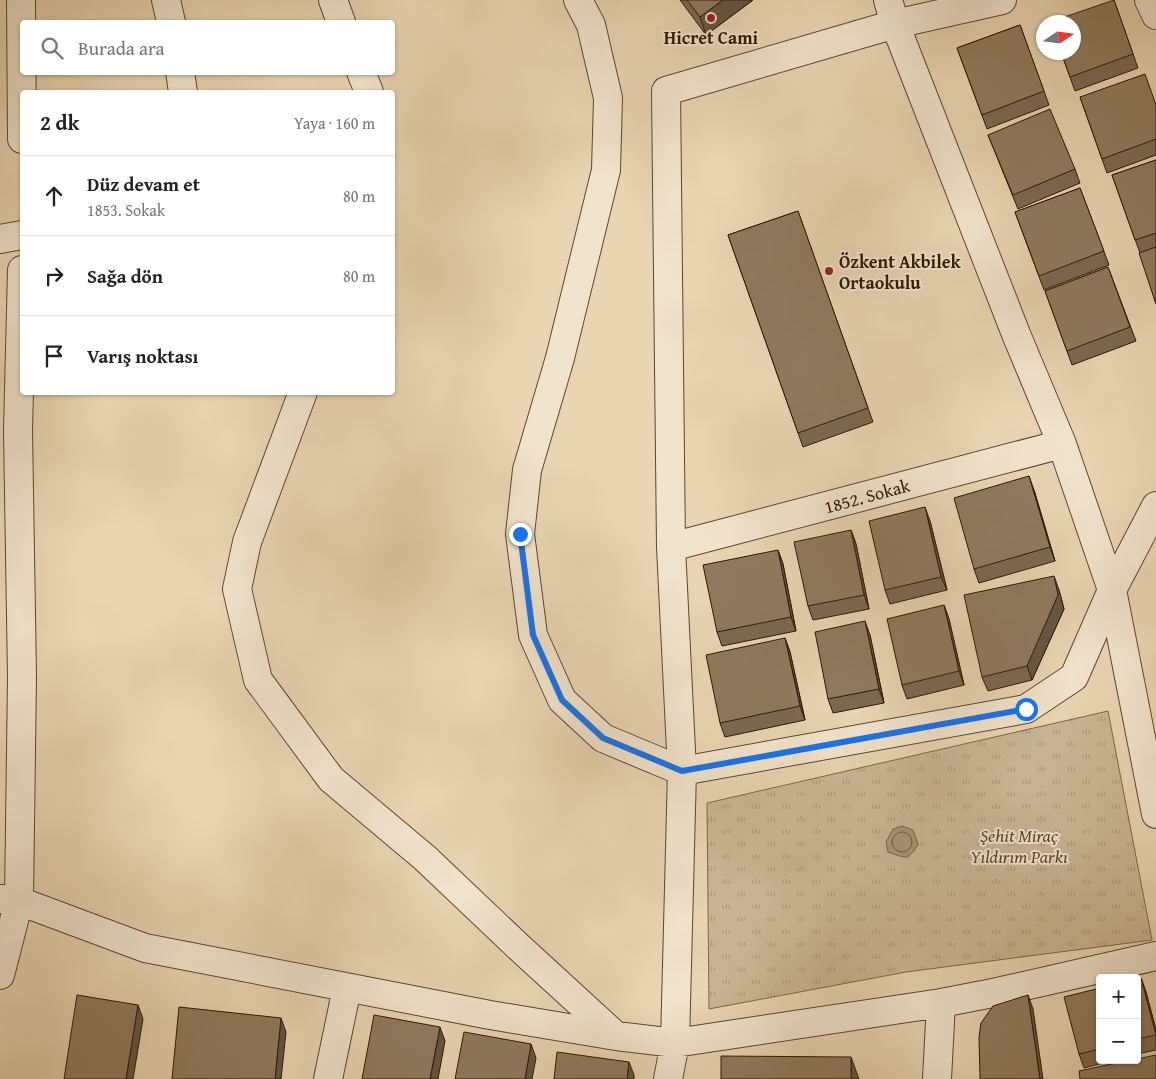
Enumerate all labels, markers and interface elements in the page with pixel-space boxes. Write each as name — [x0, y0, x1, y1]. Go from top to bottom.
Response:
marker: Hicret Cami — [705, 12, 717, 24]
north arrow — [1036, 15, 1081, 60]
search box — [20, 20, 395, 75]
place label: Hicret Cami — [664, 24, 759, 51]
icon: search — [38, 34, 66, 62]
text: Burada ara — [78, 34, 165, 62]
text: 2 dk — [40, 107, 80, 138]
text: Yaya · 160 m — [294, 111, 375, 135]
text: Düz devam et — [87, 170, 200, 198]
icon: ahead — [40, 182, 68, 210]
text: 80 m — [343, 184, 375, 208]
text: 1853. Sokak — [87, 198, 165, 222]
place label: Özkent Akbilek Ortaokulu — [839, 248, 962, 296]
icon: right — [40, 262, 68, 290]
text: Sağa dön — [87, 262, 163, 290]
text: 80 m — [343, 264, 375, 288]
marker: Özkent Akbilek Ortaokulu — [823, 265, 835, 277]
icon: arrive — [40, 342, 68, 370]
text: Varış noktası — [87, 342, 198, 370]
street label: 1852. Sokak — [821, 471, 914, 520]
route end — [509, 523, 532, 546]
route start — [1015, 698, 1038, 721]
park label: Şehit Miraç Yıldırım Parkı — [970, 822, 1068, 870]
map controls — [1096, 974, 1141, 1064]
button: + — [1096, 974, 1141, 1019]
button: − — [1096, 1019, 1141, 1064]

